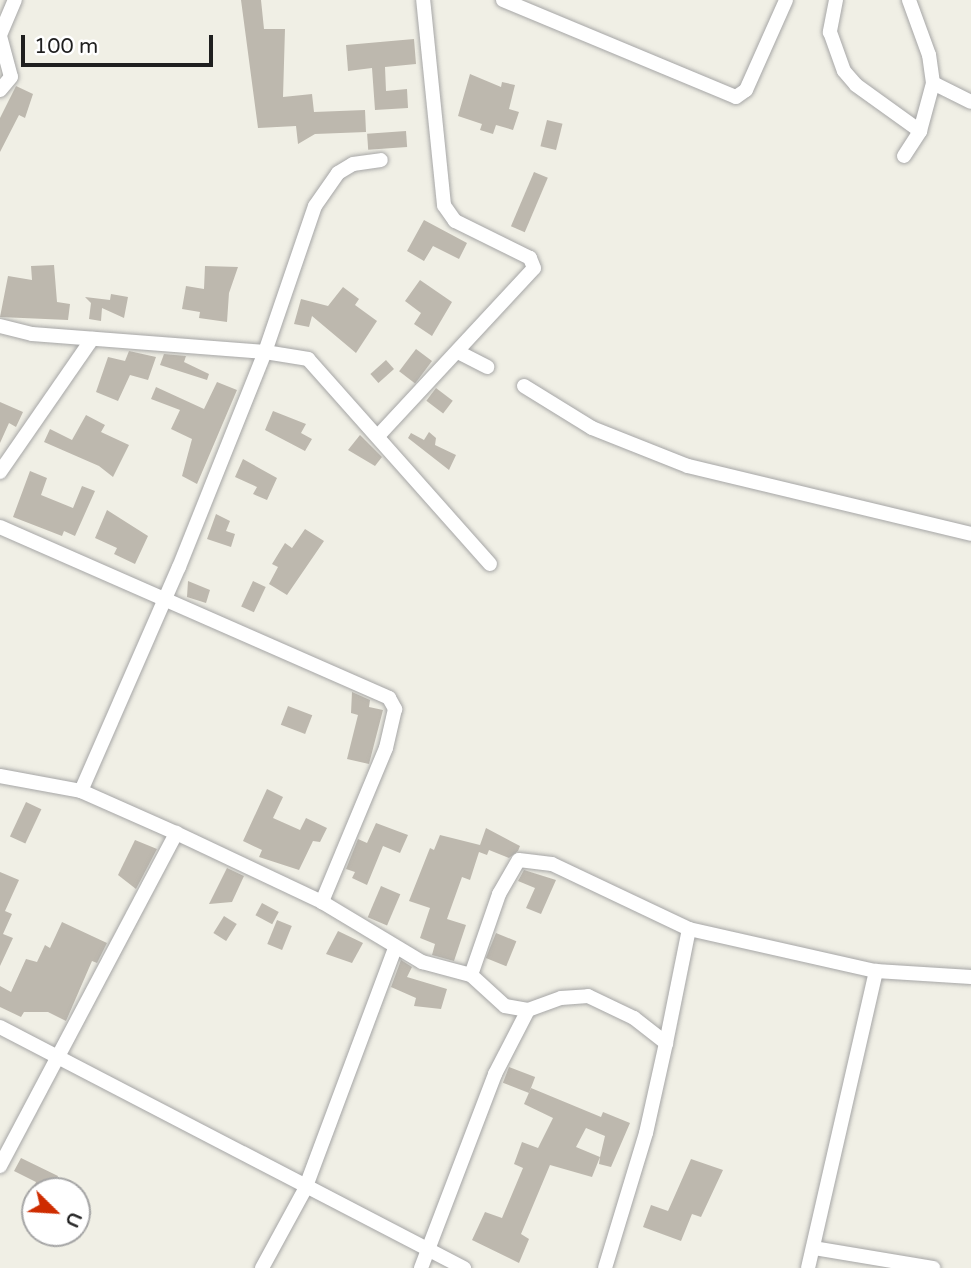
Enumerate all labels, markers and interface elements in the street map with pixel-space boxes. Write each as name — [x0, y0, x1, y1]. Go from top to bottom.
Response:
scale bar — [24, 21, 217, 65]
text: 100 m — [34, 34, 98, 59]
north arrow — [21, 1177, 91, 1247]
text: U — [60, 1209, 86, 1231]

